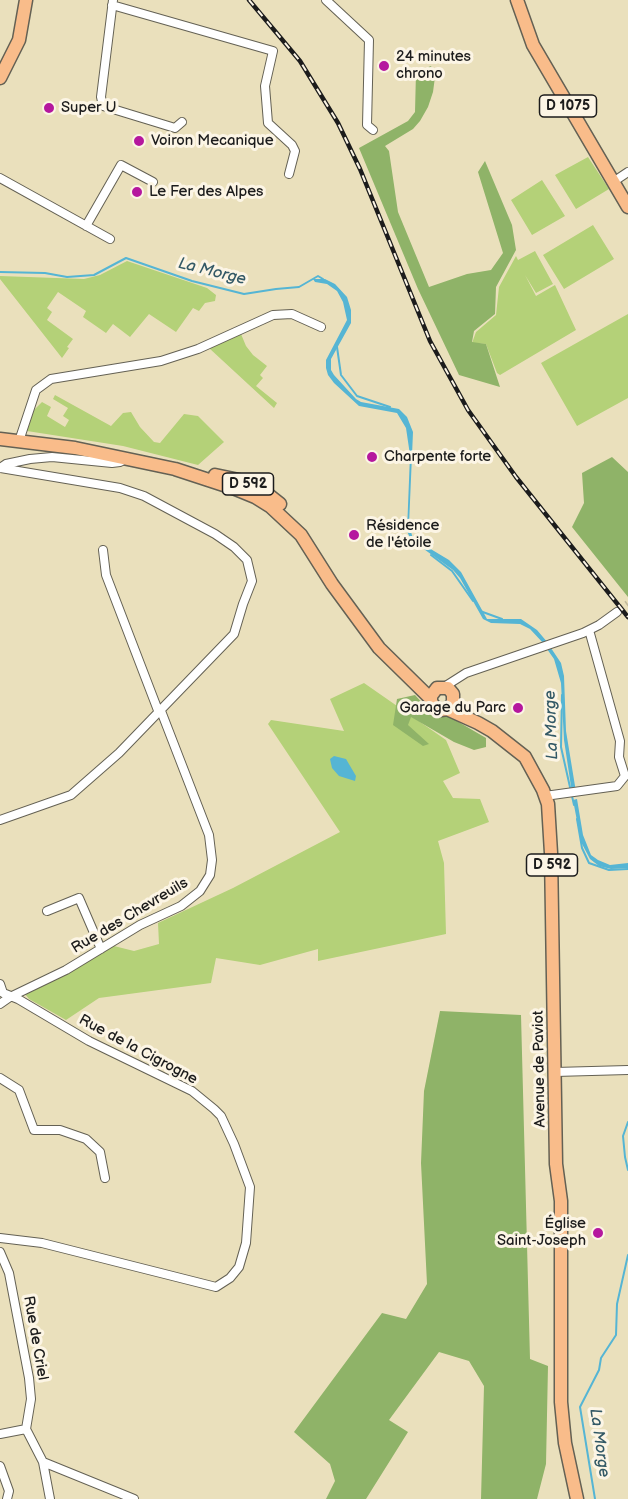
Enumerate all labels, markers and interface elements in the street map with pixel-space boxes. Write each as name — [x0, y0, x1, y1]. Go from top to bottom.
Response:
place label: 24 minutes chrono — [396, 48, 471, 83]
marker: 24 minutes chrono — [377, 59, 391, 73]
road number: D 1075 — [540, 95, 596, 117]
place label: Super U — [61, 99, 116, 117]
marker: Super U — [42, 101, 56, 115]
place label: Voiron Mecanique — [151, 132, 274, 150]
marker: Voiron Mecanique — [132, 134, 146, 148]
place label: Le Fer des Alpes — [149, 183, 263, 201]
marker: Le Fer des Alpes — [130, 185, 144, 199]
water label: La Morge — [176, 254, 248, 290]
place label: Charpente forte — [384, 448, 491, 466]
marker: Charpente forte — [365, 450, 379, 464]
road number: D 592 — [222, 473, 274, 495]
place label: Résidence de l'étoile — [366, 517, 439, 552]
marker: Résidence de l'étoile — [347, 528, 361, 542]
water label: La Morge — [541, 690, 563, 760]
place label: Garage du Parc — [400, 699, 506, 717]
marker: Garage du Parc — [511, 701, 525, 715]
road number: D 592 — [526, 854, 578, 876]
street label: Rue des Chevreuils — [69, 874, 191, 958]
street label: Avenue de Paviot — [530, 1010, 550, 1128]
street label: Rue de la Cigrogne — [76, 1011, 200, 1089]
place label: Église Saint-Joseph — [497, 1215, 586, 1250]
marker: Église Saint-Joseph — [591, 1226, 605, 1240]
street label: Rue de Criel — [19, 1294, 51, 1382]
water label: La Morge — [585, 1407, 613, 1479]

